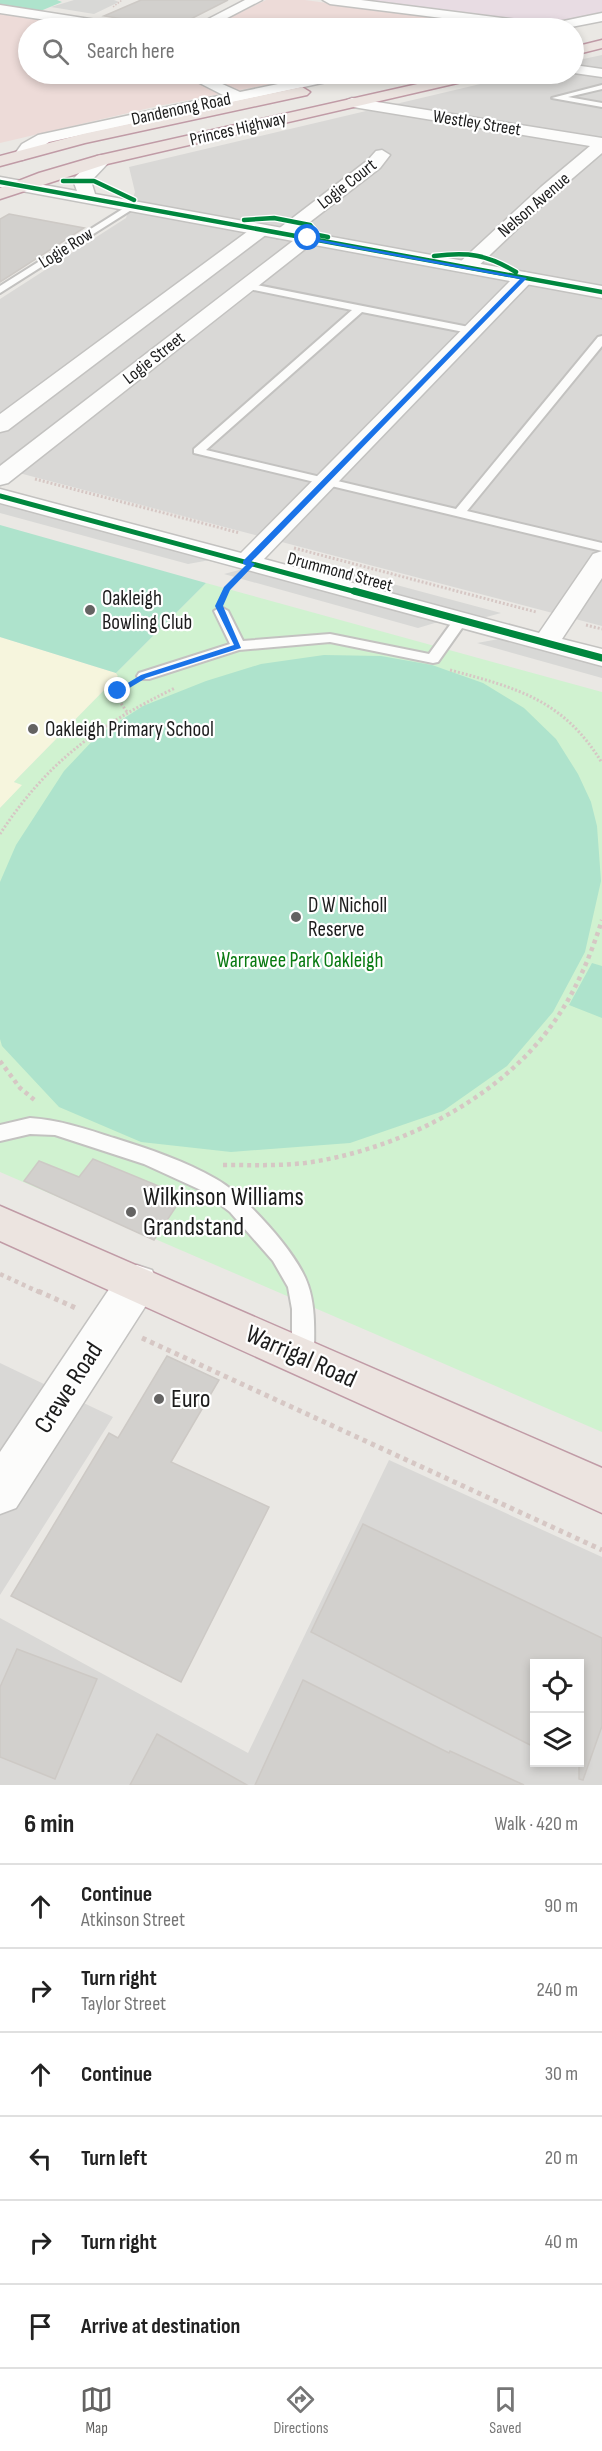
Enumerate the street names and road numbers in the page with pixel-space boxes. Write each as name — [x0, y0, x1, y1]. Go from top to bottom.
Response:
street label: Dandenong Road — [129, 88, 233, 130]
street label: Westley Street — [431, 106, 523, 140]
street label: Princes Highway — [188, 108, 288, 150]
street label: Logie Court — [313, 154, 381, 214]
street label: Nelson Avenue — [494, 168, 574, 242]
street label: Logie Row — [35, 223, 97, 273]
street label: Logie Street — [119, 327, 189, 389]
street label: Drummond Street — [285, 548, 395, 596]
street label: Warrigal Road — [241, 1319, 361, 1395]
street label: Crewe Road — [28, 1337, 110, 1439]

